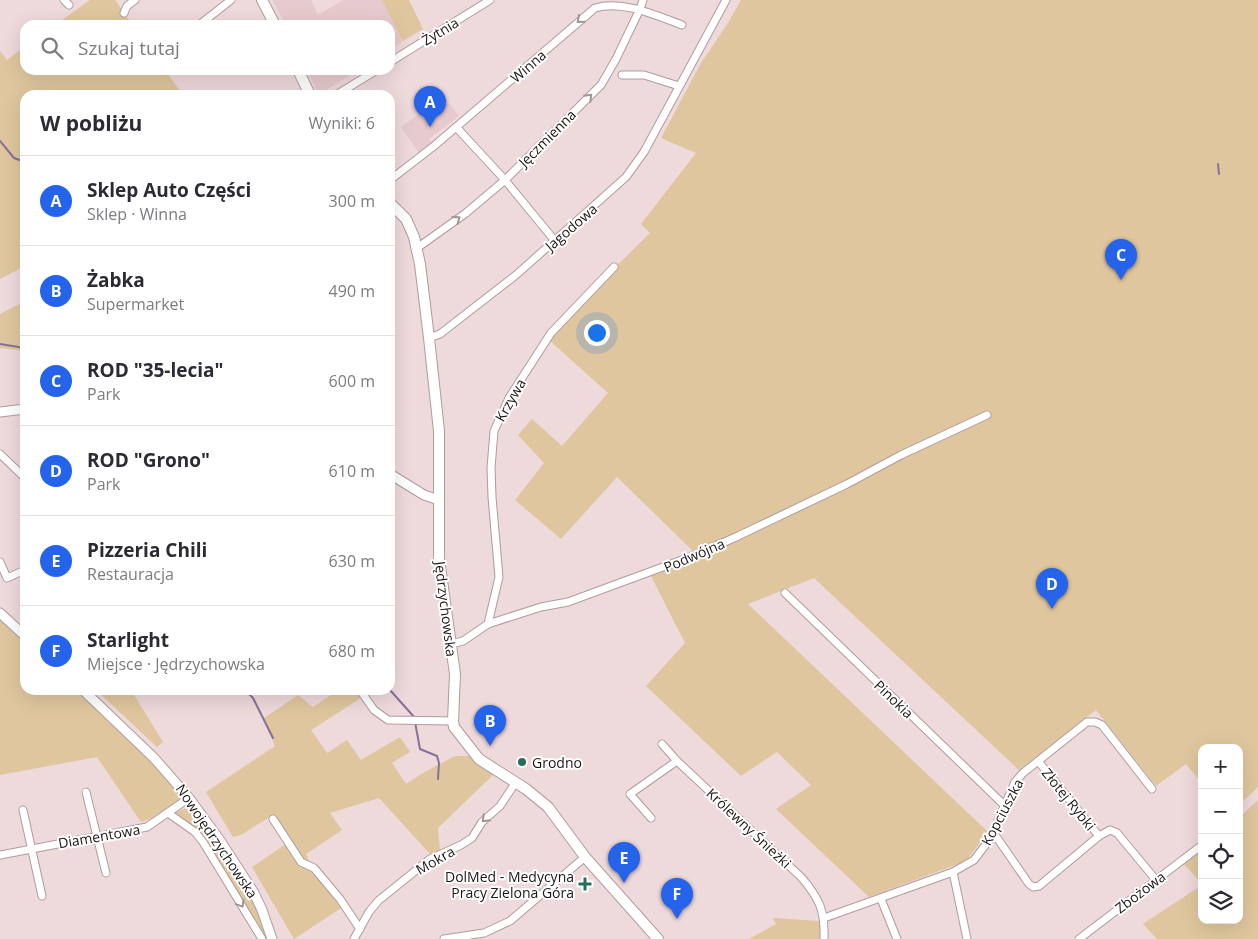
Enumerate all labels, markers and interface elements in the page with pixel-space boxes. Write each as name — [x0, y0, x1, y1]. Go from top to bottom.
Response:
street label: Żytnia — [418, 13, 462, 49]
one-way arrow — [577, 15, 586, 24]
search box — [20, 20, 395, 75]
icon: search — [38, 34, 66, 62]
text: Szukaj tutaj — [78, 35, 180, 61]
street label: Winna — [506, 45, 550, 87]
pin: A — [414, 86, 446, 127]
one-way arrow — [583, 94, 592, 103]
street label: Jęczmienna — [513, 105, 580, 172]
text: W pobliżu — [40, 109, 142, 137]
text: Wyniki: 6 — [308, 112, 375, 134]
text: Sklep Auto Części — [87, 177, 251, 203]
text: A — [50, 190, 62, 212]
text: 300 m — [329, 190, 375, 212]
street label: Jagodowa — [539, 199, 601, 256]
text: Sklep · Winna — [87, 203, 187, 225]
one-way arrow — [451, 216, 461, 225]
pin: C — [1105, 239, 1137, 280]
text: Żabka — [87, 267, 145, 293]
text: B — [51, 280, 61, 302]
text: 490 m — [329, 280, 375, 302]
text: Supermarket — [87, 293, 184, 315]
your location — [584, 320, 610, 346]
text: ROD "35-lecia" — [87, 357, 224, 383]
text: C — [51, 370, 61, 392]
text: 600 m — [329, 370, 375, 392]
street label: Krzywa — [490, 375, 530, 425]
text: Park — [87, 383, 120, 405]
text: ROD "Grono" — [87, 447, 210, 473]
text: D — [50, 460, 62, 482]
text: 610 m — [329, 460, 375, 482]
text: Park — [87, 473, 120, 495]
street label: Podwójna — [661, 534, 727, 576]
text: Pizzeria Chili — [87, 537, 207, 563]
text: E — [52, 550, 60, 572]
text: 630 m — [329, 550, 375, 572]
street label: Jędrzychowska — [430, 558, 461, 658]
text: Restauracja — [87, 563, 174, 585]
pin: D — [1036, 568, 1068, 609]
text: Starlight — [87, 627, 169, 653]
text: F — [52, 640, 60, 662]
text: 680 m — [329, 640, 375, 662]
text: Miejsce · Jędrzychowska — [87, 653, 265, 675]
street label: Pinokia — [870, 676, 918, 722]
pin: B — [474, 705, 506, 746]
map controls — [1198, 744, 1243, 924]
button: + — [1198, 744, 1243, 789]
place label: Grodno — [532, 753, 582, 772]
marker: Grodno — [516, 756, 528, 768]
street label: Złotej Rybki — [1038, 764, 1100, 834]
street label: Kopciuszka — [977, 775, 1027, 849]
street label: Nowojędrzychowska — [172, 780, 262, 902]
street label: Królewny Śnieżki — [703, 784, 795, 872]
button: − — [1198, 789, 1243, 834]
one-way arrow — [482, 814, 491, 823]
street label: Diamentowa — [57, 819, 141, 853]
button: locate — [1198, 834, 1243, 879]
street label: Mokra — [412, 841, 458, 879]
pin: E — [608, 842, 640, 883]
place label: DolMed - Medycyna Pracy Zielona Góra — [445, 867, 574, 902]
street label: Zbożowa — [1111, 867, 1169, 917]
marker: DolMed - Medycyna Pracy Zielona Góra — [578, 877, 592, 891]
pin: F — [661, 878, 693, 919]
button: layers — [1198, 879, 1243, 924]
one-way arrow — [235, 899, 245, 908]

